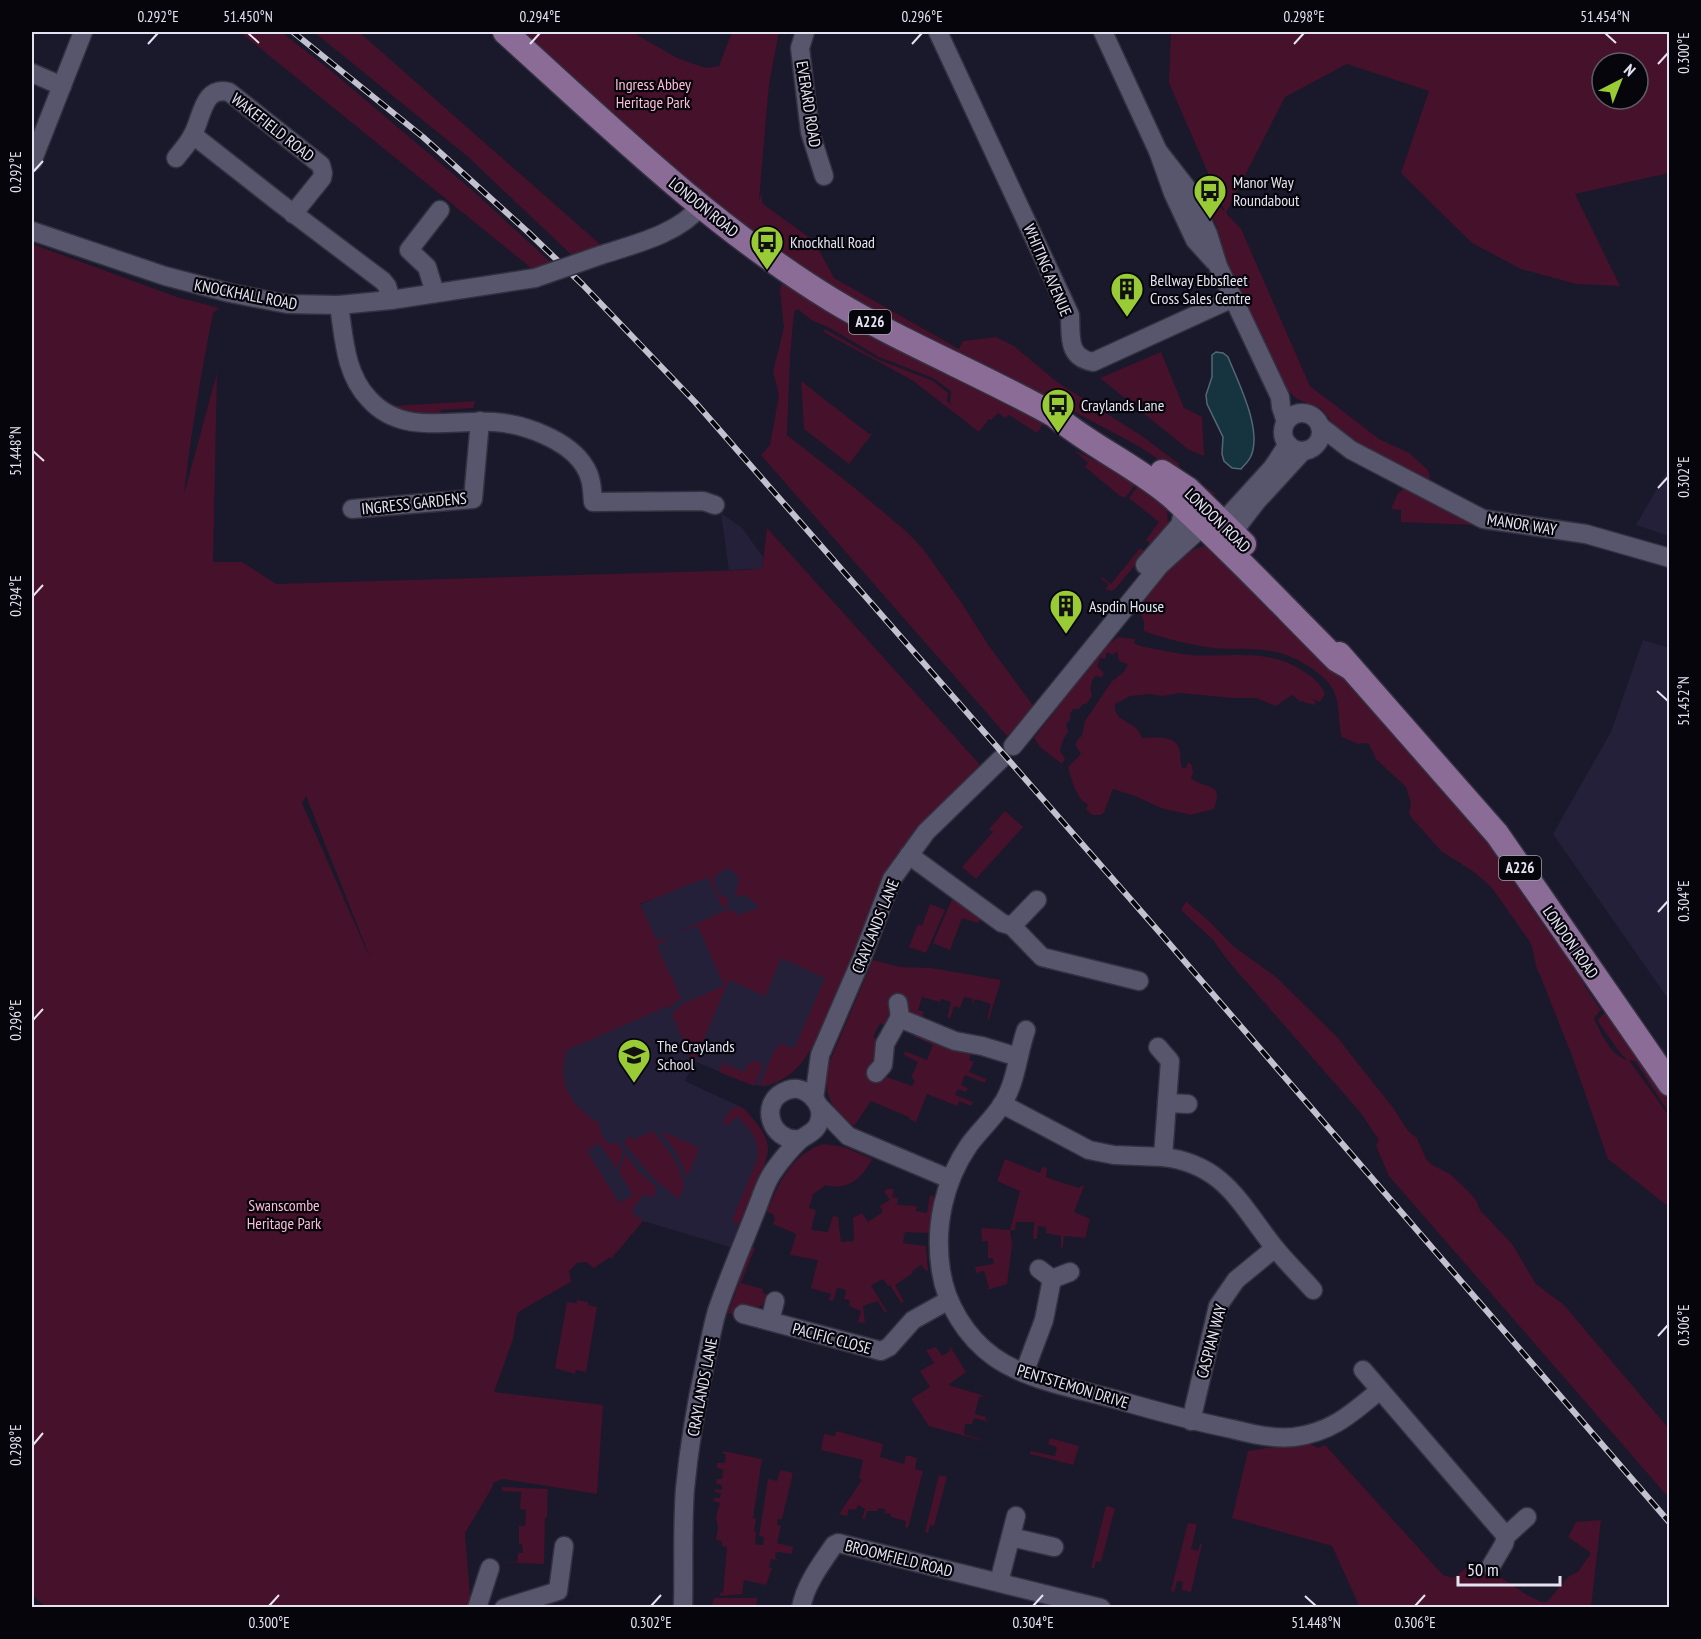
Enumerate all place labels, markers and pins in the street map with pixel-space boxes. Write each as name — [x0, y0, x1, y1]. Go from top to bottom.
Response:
place label: Manor Way Roundabout — [1233, 172, 1300, 210]
bus stop icon: Manor Way Roundabout — [1192, 173, 1228, 220]
bus stop icon: Knockhall Road — [749, 224, 785, 271]
place label: Knockhall Road — [790, 232, 875, 252]
place label: Bellway Ebbsfleet Cross Sales Centre — [1150, 270, 1251, 308]
building icon: Bellway Ebbsfleet Cross Sales Centre — [1109, 271, 1145, 318]
bus stop icon: Craylands Lane — [1040, 387, 1076, 434]
place label: Craylands Lane — [1081, 395, 1164, 415]
building icon: Aspdin House — [1048, 588, 1084, 635]
place label: Aspdin House — [1089, 596, 1164, 616]
place label: The Craylands School — [657, 1036, 735, 1074]
school or university icon: The Craylands School — [616, 1037, 652, 1084]

